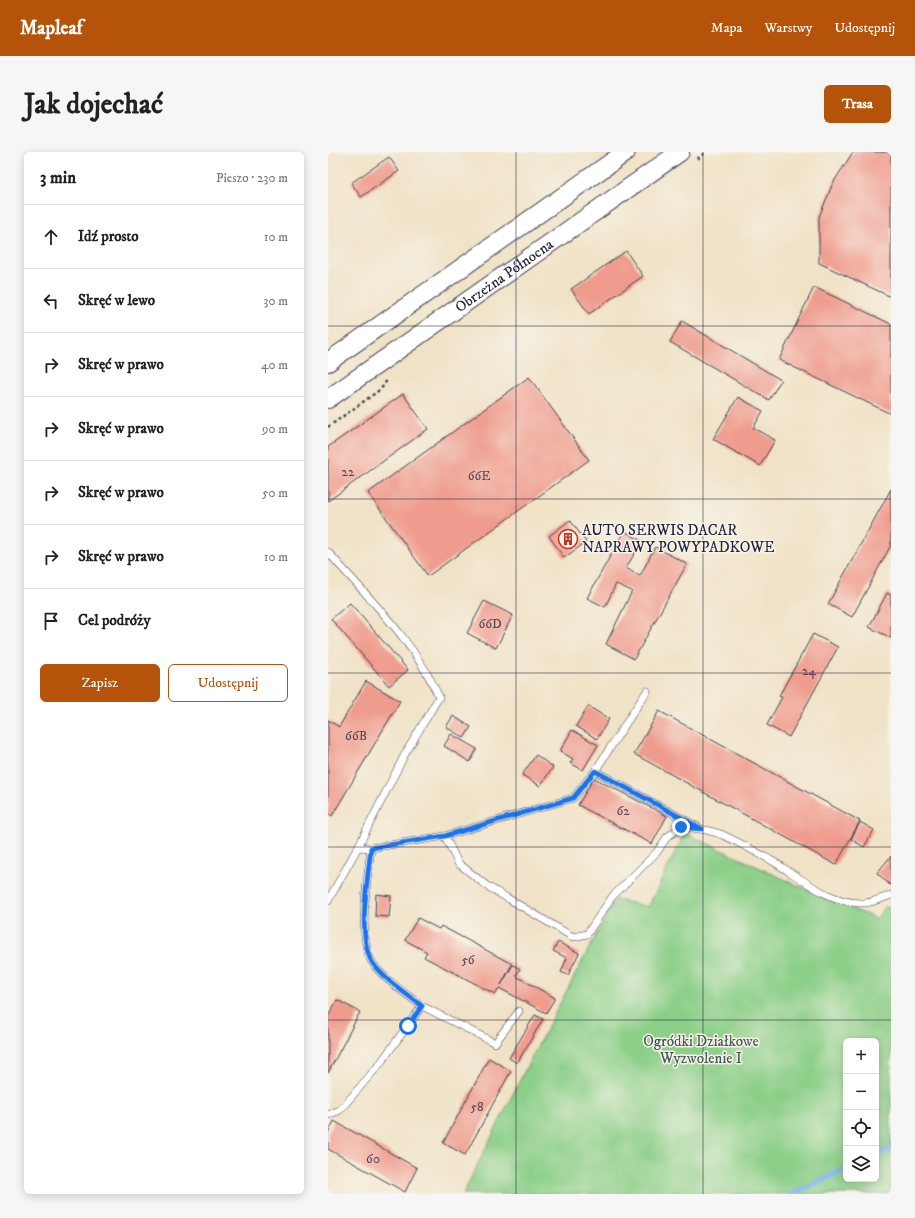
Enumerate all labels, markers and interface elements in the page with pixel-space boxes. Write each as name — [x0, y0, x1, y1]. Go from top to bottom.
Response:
text: Mapleaf — [20, 17, 83, 40]
text: Mapa — [711, 19, 743, 37]
text: Warstwy — [765, 19, 812, 37]
text: Udostępnij — [834, 19, 895, 37]
button: Trasa — [824, 85, 891, 123]
text: Jak dojechać — [24, 87, 163, 122]
text: 3 min — [40, 167, 76, 189]
text: Pieszo · 230 m — [216, 170, 288, 186]
icon: ahead — [40, 226, 62, 248]
text: Idź prosto — [78, 227, 139, 246]
text: 10 m — [264, 229, 288, 245]
street label: Obrzeżna Północna — [451, 234, 557, 317]
icon: left — [40, 290, 62, 312]
text: Skręć w lewo — [78, 291, 155, 310]
text: 30 m — [264, 293, 288, 309]
icon: right — [40, 354, 62, 376]
text: Skręć w prawo — [78, 355, 164, 374]
text: 40 m — [261, 357, 288, 373]
icon: right — [40, 418, 62, 440]
text: Skręć w prawo — [78, 419, 164, 438]
text: 90 m — [262, 421, 288, 437]
house number: 22 — [342, 464, 355, 480]
house number: 66E — [468, 468, 490, 484]
icon: right — [40, 482, 62, 504]
text: Skręć w prawo — [78, 483, 164, 502]
text: 50 m — [262, 485, 288, 501]
place label: AUTO SERWIS DACAR NAPRAWY POWYPADKOWE — [582, 521, 775, 557]
building icon: AUTO SERWIS DACAR NAPRAWY POWYPADKOWE — [557, 528, 579, 550]
icon: right — [40, 546, 62, 568]
text: Skręć w prawo — [78, 547, 164, 566]
text: 10 m — [264, 549, 288, 565]
icon: arrive — [40, 610, 62, 632]
text: Cel podróży — [78, 611, 151, 630]
house number: 66D — [478, 616, 502, 632]
house number: 24 — [802, 663, 816, 679]
button: Zapisz — [40, 664, 160, 702]
button: Udostępnij — [168, 664, 288, 702]
house number: 66B — [345, 728, 367, 744]
house number: 62 — [616, 803, 630, 819]
route end — [672, 818, 690, 836]
house number: 56 — [461, 952, 476, 968]
route start — [399, 1017, 417, 1035]
park label: Ogródki Działkowe Wyzwolenie I — [643, 1032, 759, 1068]
map controls — [843, 1038, 879, 1182]
button: + — [843, 1038, 879, 1074]
button: − — [843, 1074, 879, 1110]
house number: 58 — [471, 1099, 483, 1115]
button: locate — [843, 1110, 879, 1146]
button: layers — [843, 1146, 879, 1182]
house number: 60 — [366, 1151, 380, 1167]

